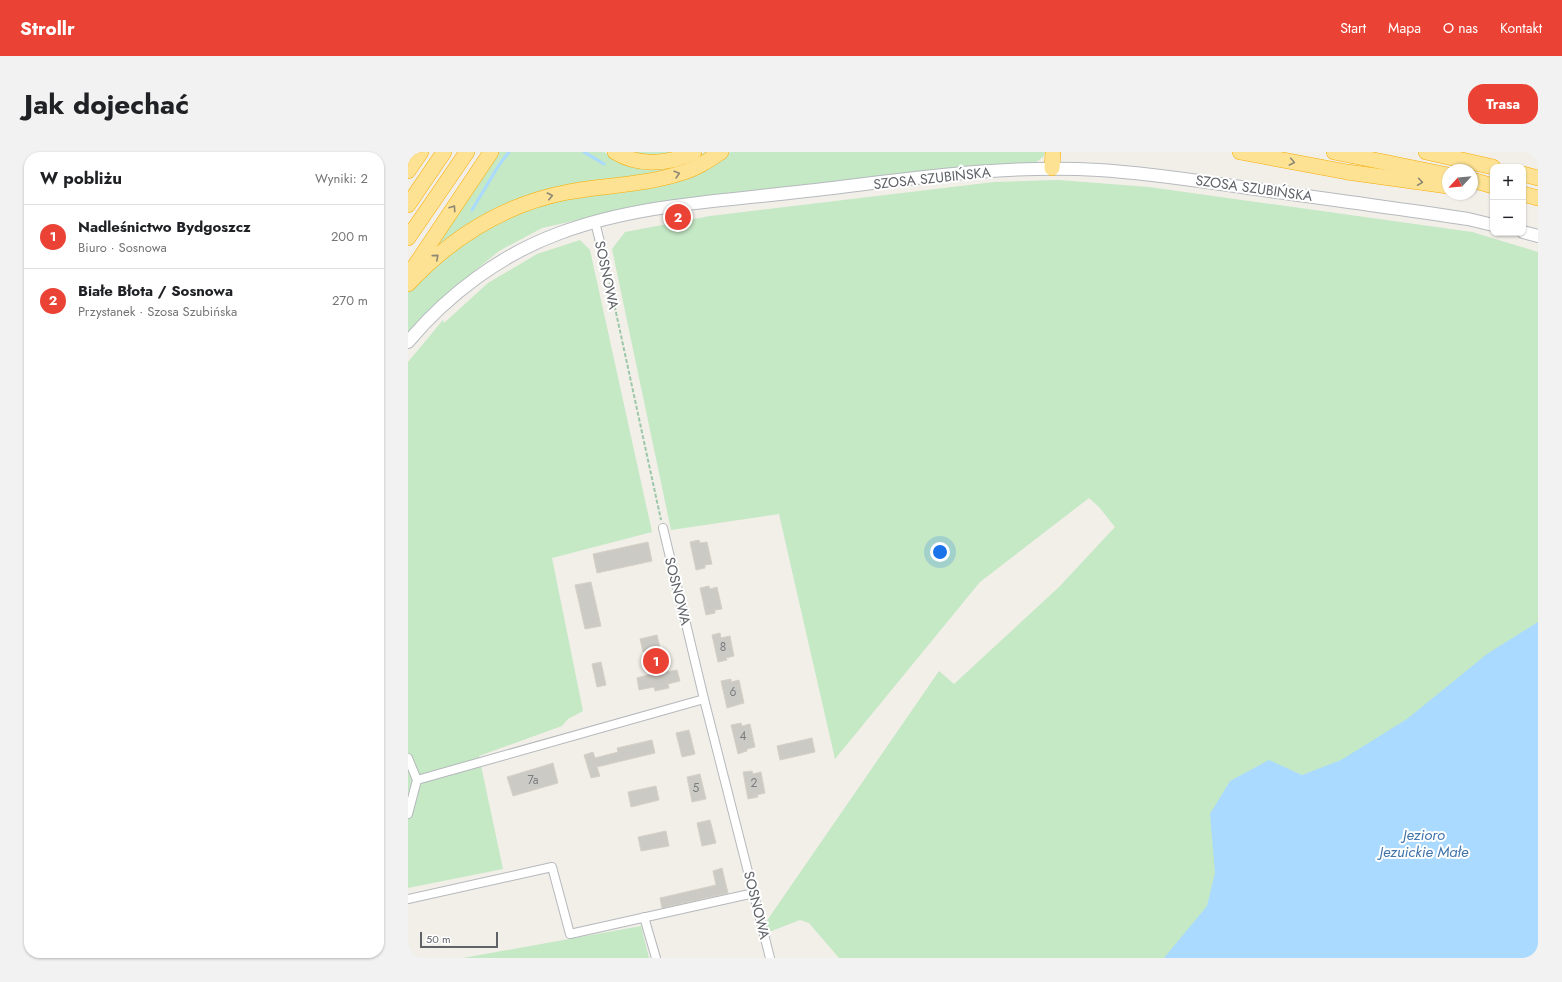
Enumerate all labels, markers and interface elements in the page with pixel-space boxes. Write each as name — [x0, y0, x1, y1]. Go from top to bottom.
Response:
text: Strollr — [20, 15, 75, 42]
text: Start — [1340, 18, 1366, 38]
text: Mapa — [1388, 18, 1421, 38]
text: O nas — [1443, 18, 1478, 38]
text: Kontakt — [1500, 18, 1542, 38]
text: Jak dojechać — [24, 84, 189, 125]
button: Trasa — [1468, 84, 1538, 124]
one-way arrow — [1289, 157, 1295, 166]
street label: SZOSA SZUBIŃSKA — [872, 162, 992, 194]
north arrow — [1442, 164, 1478, 200]
map controls — [1490, 164, 1526, 236]
button: + — [1490, 164, 1526, 200]
text: W pobliżu — [40, 166, 122, 190]
text: Wyniki: 2 — [315, 169, 368, 188]
one-way arrow — [674, 170, 681, 179]
street label: SZOSA SZUBIŃSKA — [1194, 170, 1314, 206]
one-way arrow — [1417, 177, 1423, 186]
one-way arrow — [546, 193, 553, 201]
button: − — [1490, 200, 1526, 236]
pin: 2 — [665, 202, 691, 232]
one-way arrow — [448, 205, 456, 212]
text: Nadleśnictwo Bydgoszcz — [78, 216, 251, 238]
text: 1 — [50, 227, 56, 246]
text: 200 m — [331, 227, 368, 246]
text: Biuro · Sosnowa — [78, 238, 167, 257]
street label: SOSNOWA — [590, 239, 624, 312]
one-way arrow — [431, 254, 439, 262]
text: Białe Błota / Sosnowa — [78, 280, 233, 302]
text: 2 — [49, 291, 57, 310]
text: 270 m — [332, 291, 368, 310]
text: Przystanek · Szosa Szubińska — [78, 302, 237, 321]
your location — [930, 542, 950, 562]
street label: SOSNOWA — [660, 555, 696, 628]
house number: 8 — [720, 638, 726, 656]
pin: 1 — [643, 646, 669, 676]
house number: 6 — [730, 683, 737, 701]
house number: 4 — [740, 727, 747, 745]
house number: 7a — [528, 771, 539, 789]
house number: 2 — [751, 774, 758, 792]
house number: 5 — [693, 779, 700, 797]
water label: Jezioro Jezuickie Małe — [1377, 824, 1469, 863]
street label: SOSNOWA — [739, 869, 775, 942]
scale bar — [420, 930, 498, 949]
text: 50 m — [426, 931, 451, 947]

